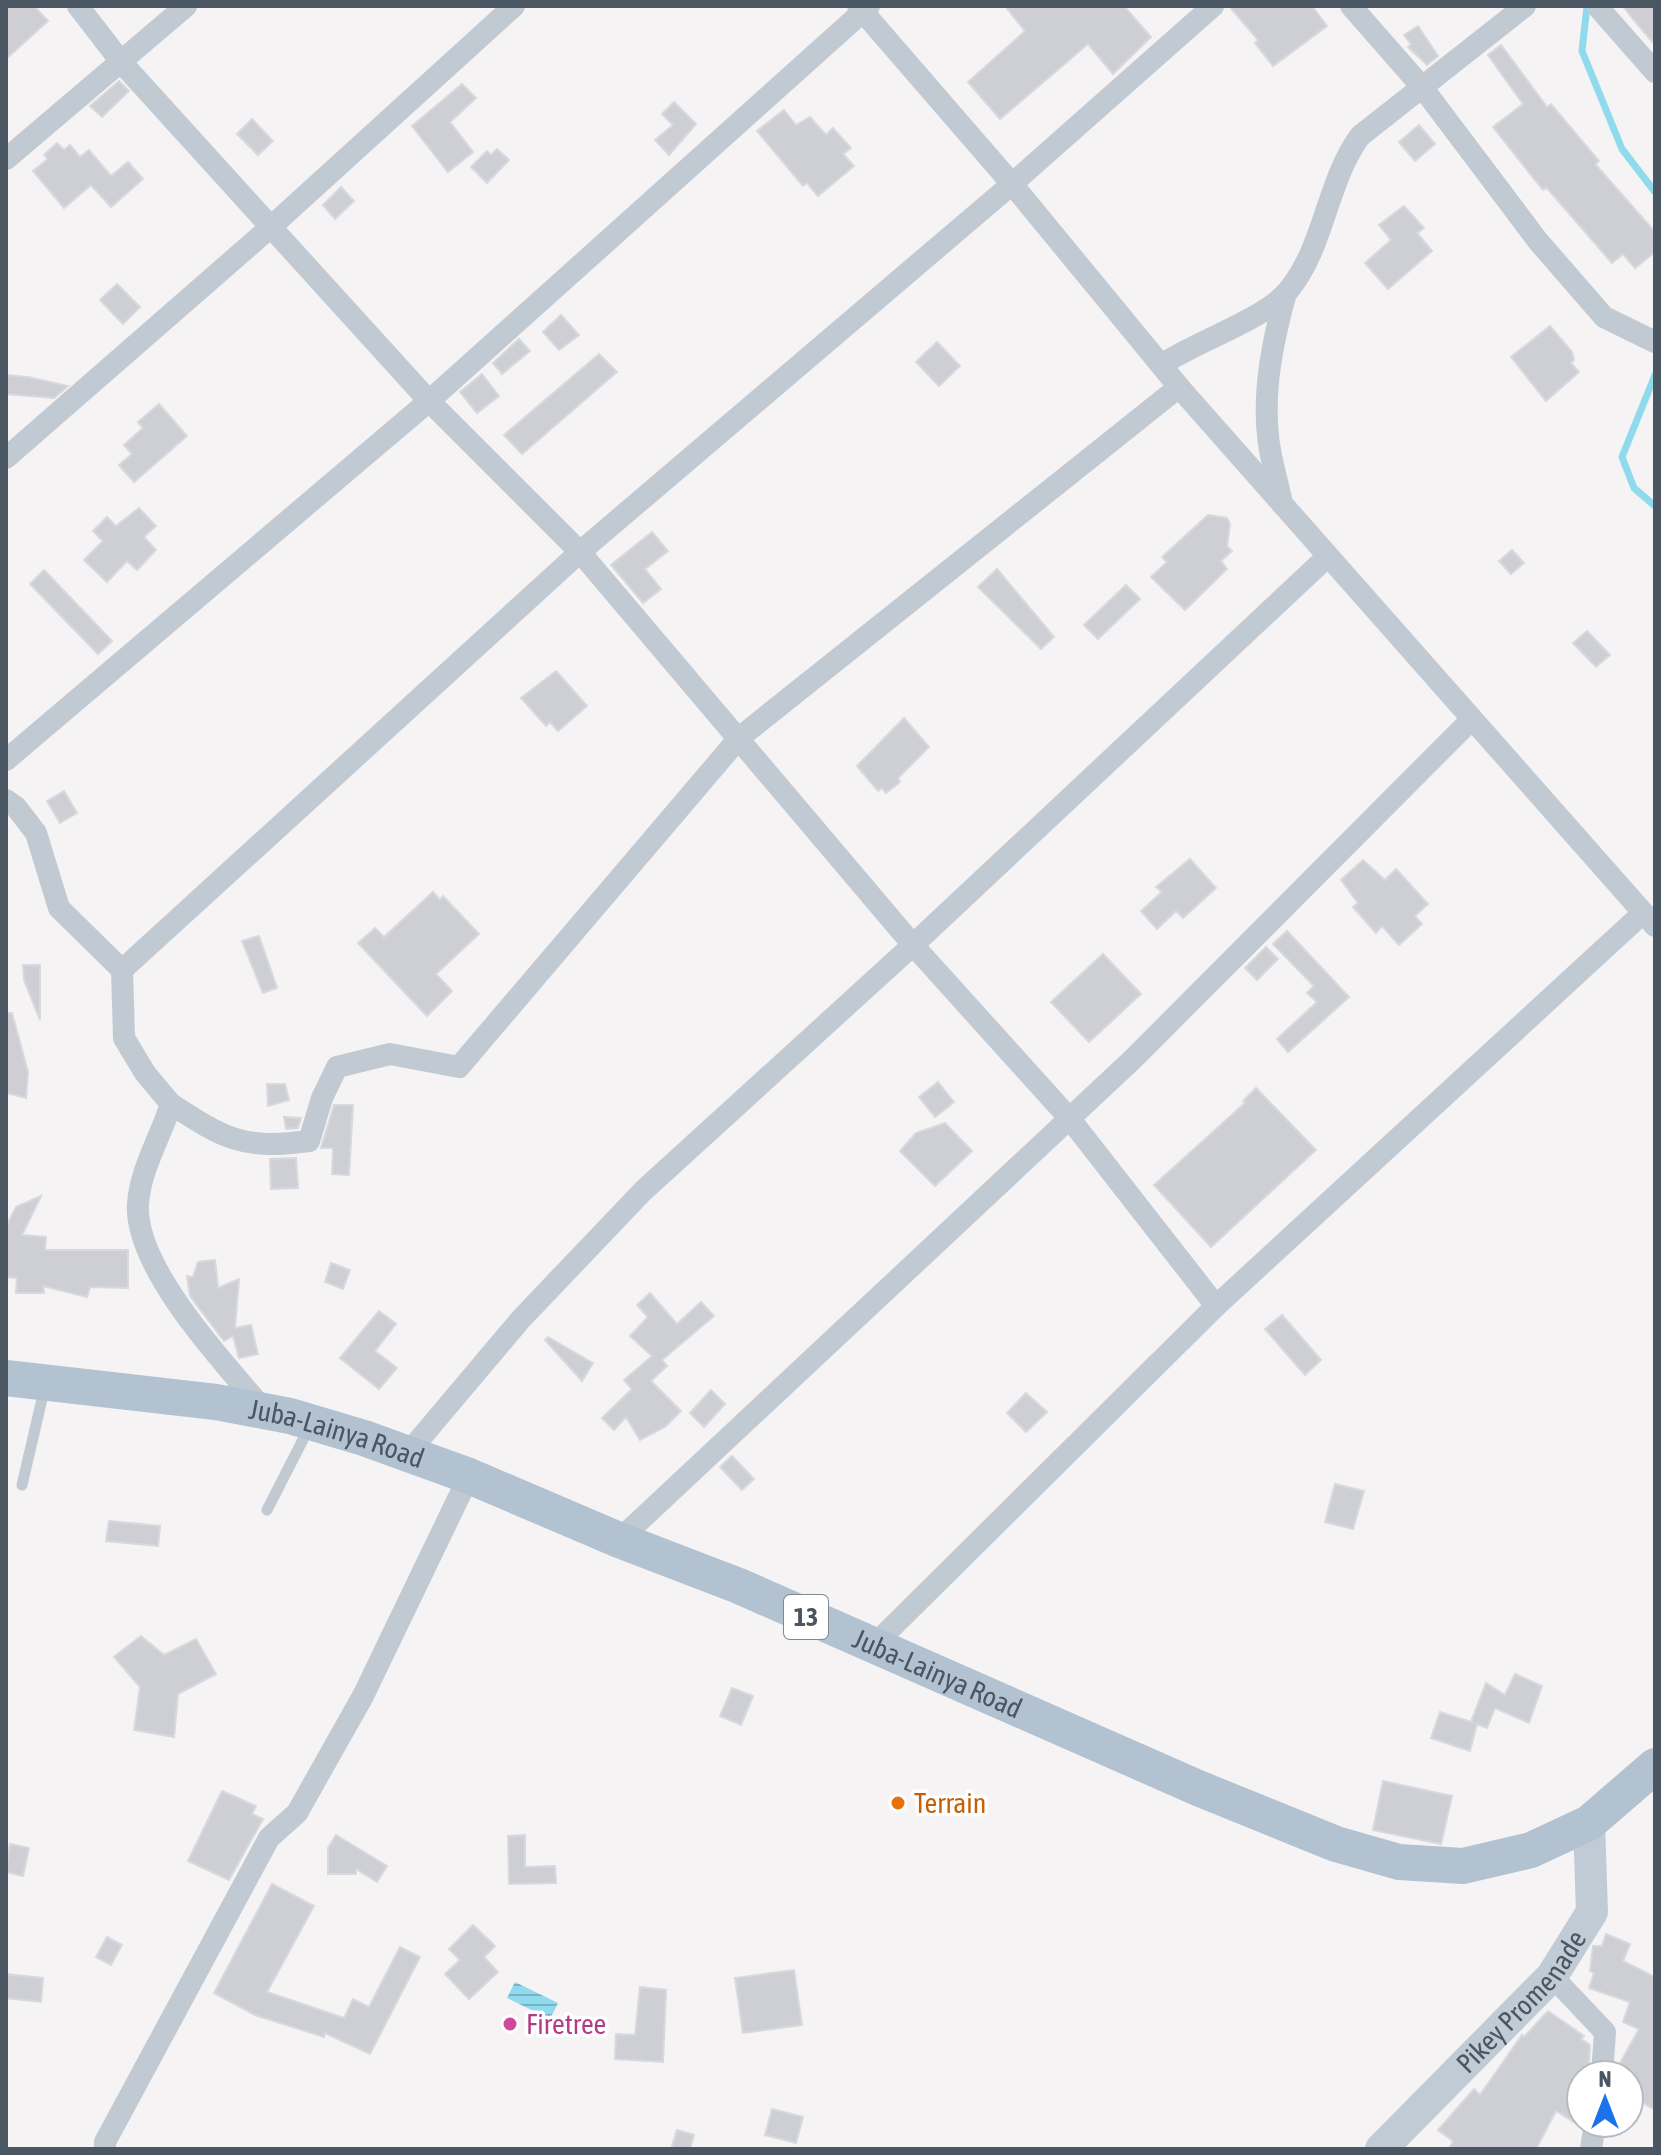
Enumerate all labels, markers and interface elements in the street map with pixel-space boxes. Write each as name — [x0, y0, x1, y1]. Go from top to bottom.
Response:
street label: Juba-Lainya Road — [246, 1393, 429, 1474]
road number: 13 — [784, 1595, 828, 1639]
street label: Juba-Lainya Road — [848, 1622, 1027, 1725]
place label: Terrain — [914, 1787, 986, 1819]
marker: Terrain — [889, 1794, 907, 1812]
street label: Pikey Promenade — [1450, 1925, 1592, 2079]
place label: Firetree — [526, 2008, 606, 2040]
marker: Firetree — [501, 2015, 519, 2033]
north arrow — [1565, 2059, 1645, 2139]
text: N — [1599, 2066, 1611, 2092]

